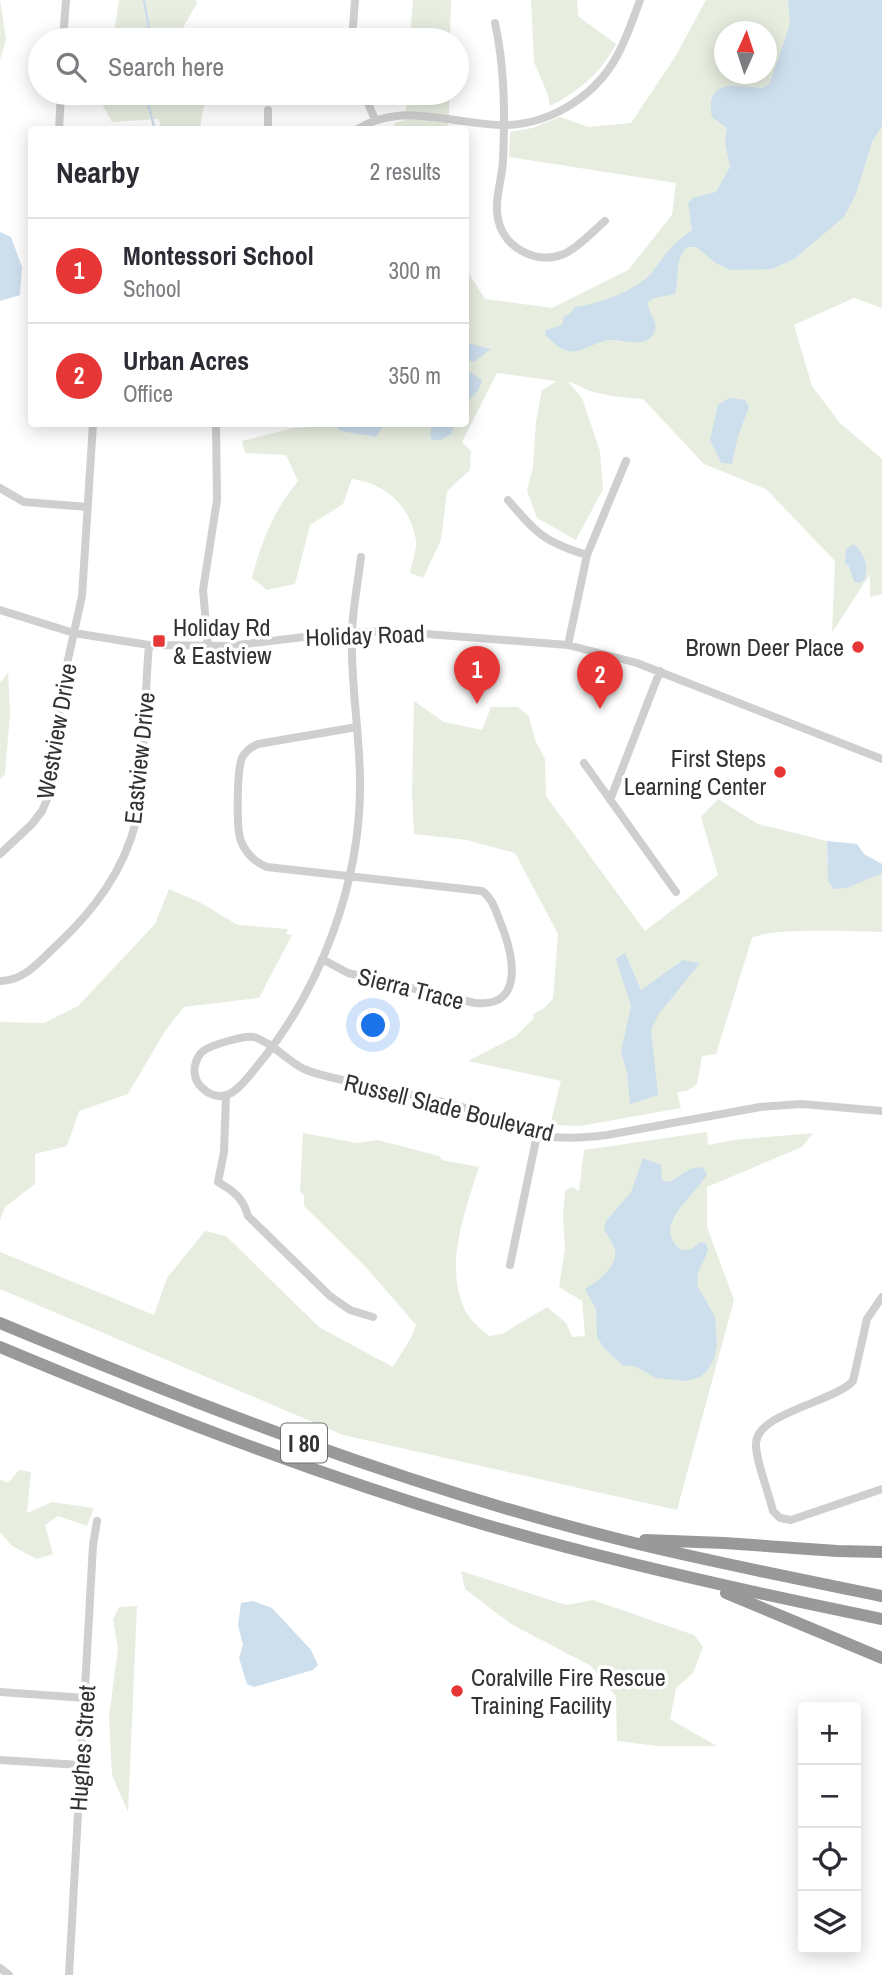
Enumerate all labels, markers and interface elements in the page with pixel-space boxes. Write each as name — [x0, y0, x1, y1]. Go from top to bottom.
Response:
north arrow — [714, 21, 777, 84]
search box — [28, 28, 469, 105]
icon: search — [52, 48, 90, 86]
text: Search here — [108, 49, 224, 84]
text: Nearby — [56, 152, 139, 192]
text: 2 results — [370, 156, 441, 187]
text: Montessori School — [123, 238, 314, 273]
text: 1 — [74, 255, 84, 286]
text: 300 m — [389, 255, 441, 286]
text: School — [123, 273, 181, 304]
text: Urban Acres — [123, 343, 249, 378]
text: 2 — [74, 360, 84, 391]
text: 350 m — [389, 360, 441, 391]
text: Office — [123, 378, 173, 409]
place label: Holiday Rd & Eastview — [173, 611, 272, 671]
street label: Holiday Road — [305, 617, 425, 653]
place label: Brown Deer Place — [685, 631, 844, 663]
marker: Holiday Rd & Eastview — [151, 633, 167, 649]
marker: Brown Deer Place — [850, 639, 866, 655]
pin: 1 — [454, 646, 500, 704]
pin: 2 — [577, 651, 623, 709]
street label: Westview Drive — [28, 661, 84, 801]
street label: Eastview Drive — [116, 691, 162, 825]
place label: First Steps Learning Center — [624, 742, 766, 802]
marker: First Steps Learning Center — [772, 764, 788, 780]
street label: Sierra Trace — [355, 959, 467, 1017]
your location — [356, 1008, 390, 1042]
street label: Russell Slade Boulevard — [341, 1066, 557, 1148]
road number: I 80 — [281, 1424, 327, 1462]
place label: Coralville Fire Rescue Training Facility — [471, 1661, 666, 1721]
marker: Coralville Fire Rescue Training Facility — [449, 1683, 465, 1699]
street label: Hughes Street — [62, 1684, 102, 1812]
map controls — [798, 1702, 861, 1954]
button: + — [798, 1702, 861, 1765]
button: − — [798, 1765, 861, 1828]
button: locate — [798, 1828, 861, 1891]
button: layers — [798, 1891, 861, 1954]

